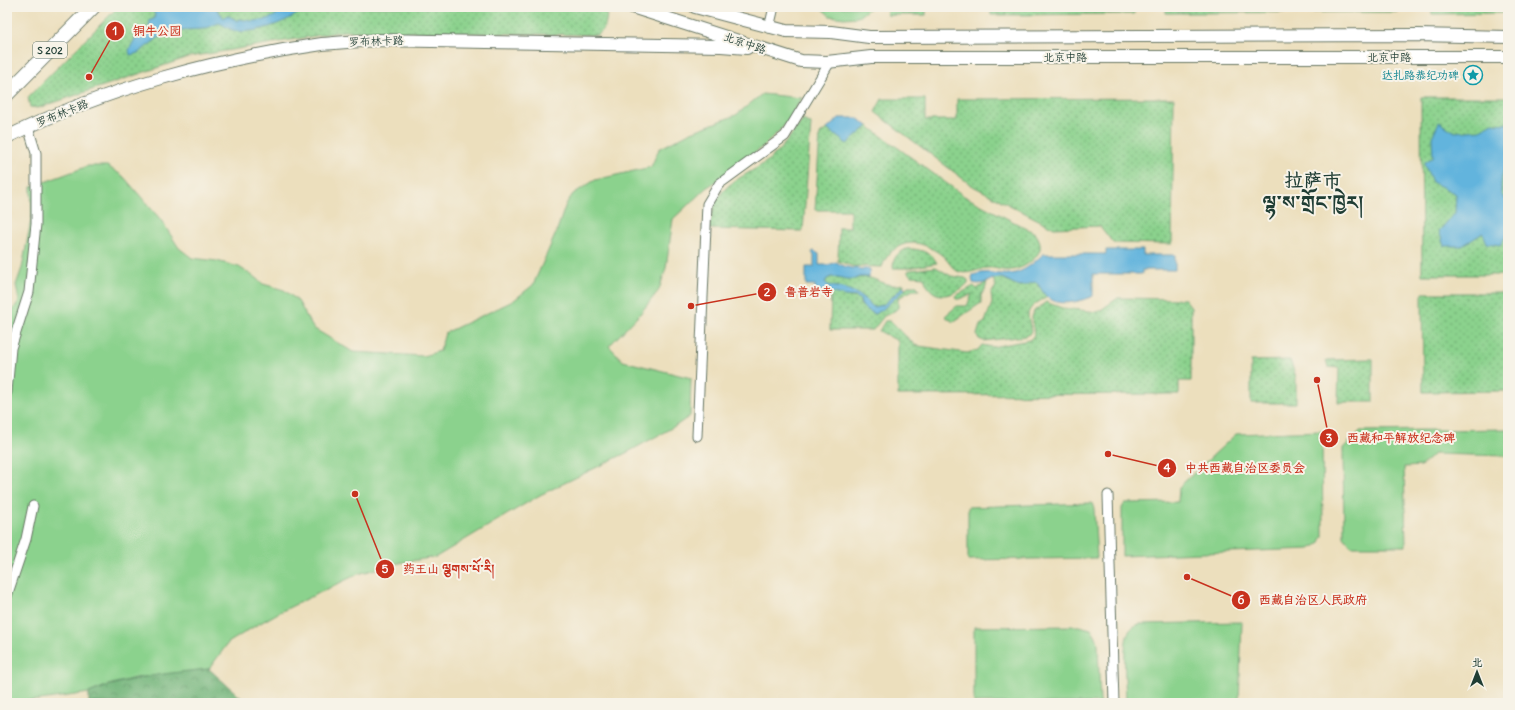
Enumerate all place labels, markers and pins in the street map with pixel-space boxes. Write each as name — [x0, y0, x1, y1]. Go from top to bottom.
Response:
callout: 铜牛公园 — [105, 19, 189, 43]
place icon: 达扎路恭纪功碑 — [1462, 64, 1484, 86]
place label: 达扎路恭纪功碑 — [1382, 68, 1459, 82]
callout: 鲁普岩寺 — [757, 280, 841, 304]
callout: 西藏和平解放纪念碑 — [1319, 426, 1463, 450]
callout: 中共西藏自治区委员会 — [1157, 456, 1313, 480]
callout: 药王山 ལྕགས་པོ་རི། — [375, 557, 503, 581]
callout: 西藏自治区人民政府 — [1231, 588, 1375, 612]

